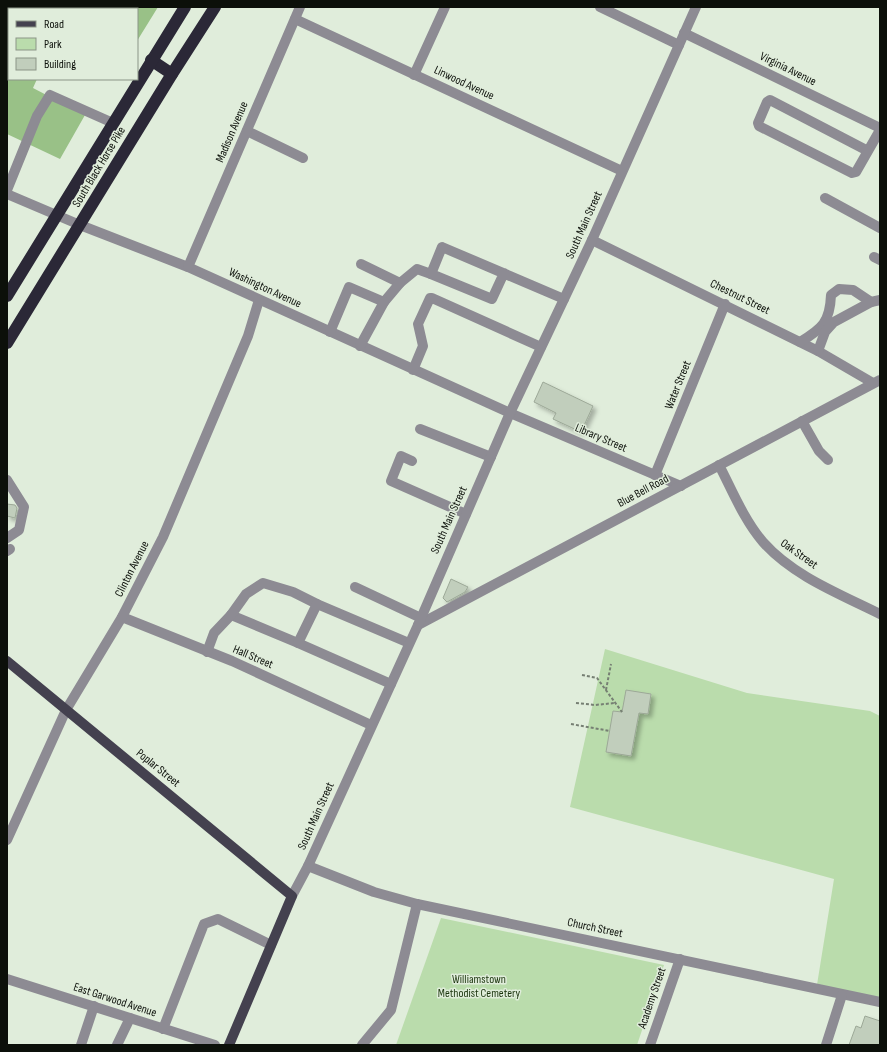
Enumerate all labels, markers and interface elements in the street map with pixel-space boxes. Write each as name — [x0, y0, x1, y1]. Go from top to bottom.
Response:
legend — [8, 8, 138, 80]
text: Road — [44, 17, 64, 32]
text: Park — [44, 37, 62, 52]
street label: Virginia Avenue — [757, 49, 819, 89]
text: Building — [44, 57, 76, 72]
street label: Linwood Avenue — [432, 63, 497, 104]
street label: Madison Avenue — [212, 99, 252, 165]
street label: South Black Horse Pike — [69, 124, 129, 210]
street label: South Main Street — [562, 189, 606, 261]
street label: Washington Avenue — [226, 265, 304, 311]
street label: Chestnut Street — [708, 276, 773, 318]
street label: Water Street — [661, 358, 695, 412]
street label: Library Street — [573, 420, 630, 456]
street label: Blue Bell Road — [615, 471, 671, 511]
street label: South Main Street — [427, 484, 471, 556]
street label: Oak Street — [777, 536, 821, 572]
street label: Clinton Avenue — [112, 538, 153, 599]
street label: Hall Street — [231, 642, 276, 672]
street label: Poplar Street — [133, 746, 183, 791]
street label: South Main Street — [294, 780, 338, 852]
street label: Church Street — [566, 915, 624, 941]
street label: Academy Street — [634, 965, 670, 1032]
park label: Williamstown Methodist Cemetery — [438, 972, 521, 1001]
street label: East Garwood Avenue — [72, 980, 159, 1021]

